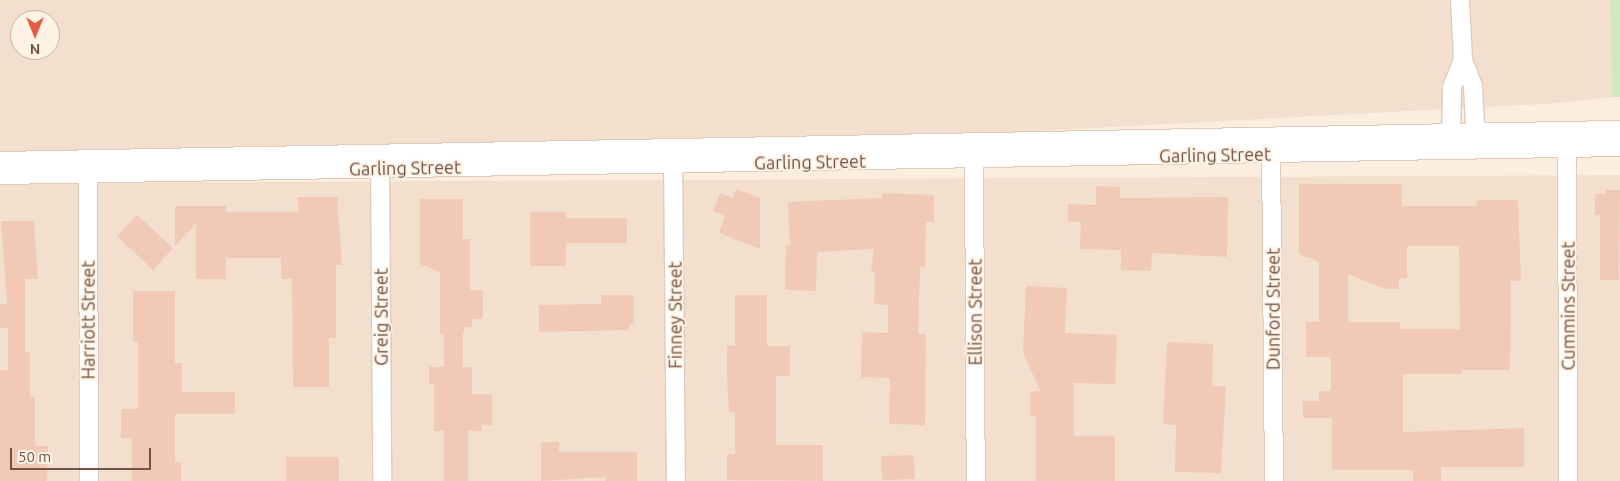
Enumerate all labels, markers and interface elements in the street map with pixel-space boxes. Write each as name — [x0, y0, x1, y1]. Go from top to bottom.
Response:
north arrow — [10, 10, 60, 60]
text: N — [30, 41, 40, 57]
street label: Garling Street — [1159, 143, 1271, 167]
street label: Garling Street — [754, 150, 866, 174]
street label: Garling Street — [349, 156, 461, 180]
street label: Cummins Street — [1557, 241, 1579, 371]
street label: Dunford Street — [1262, 248, 1284, 370]
street label: Ellison Street — [964, 259, 986, 365]
street label: Harriott Street — [77, 261, 99, 379]
street label: Finney Street — [664, 261, 686, 369]
street label: Greig Street — [370, 268, 392, 366]
scale bar — [12, 438, 154, 470]
text: 50 m — [18, 448, 51, 465]

